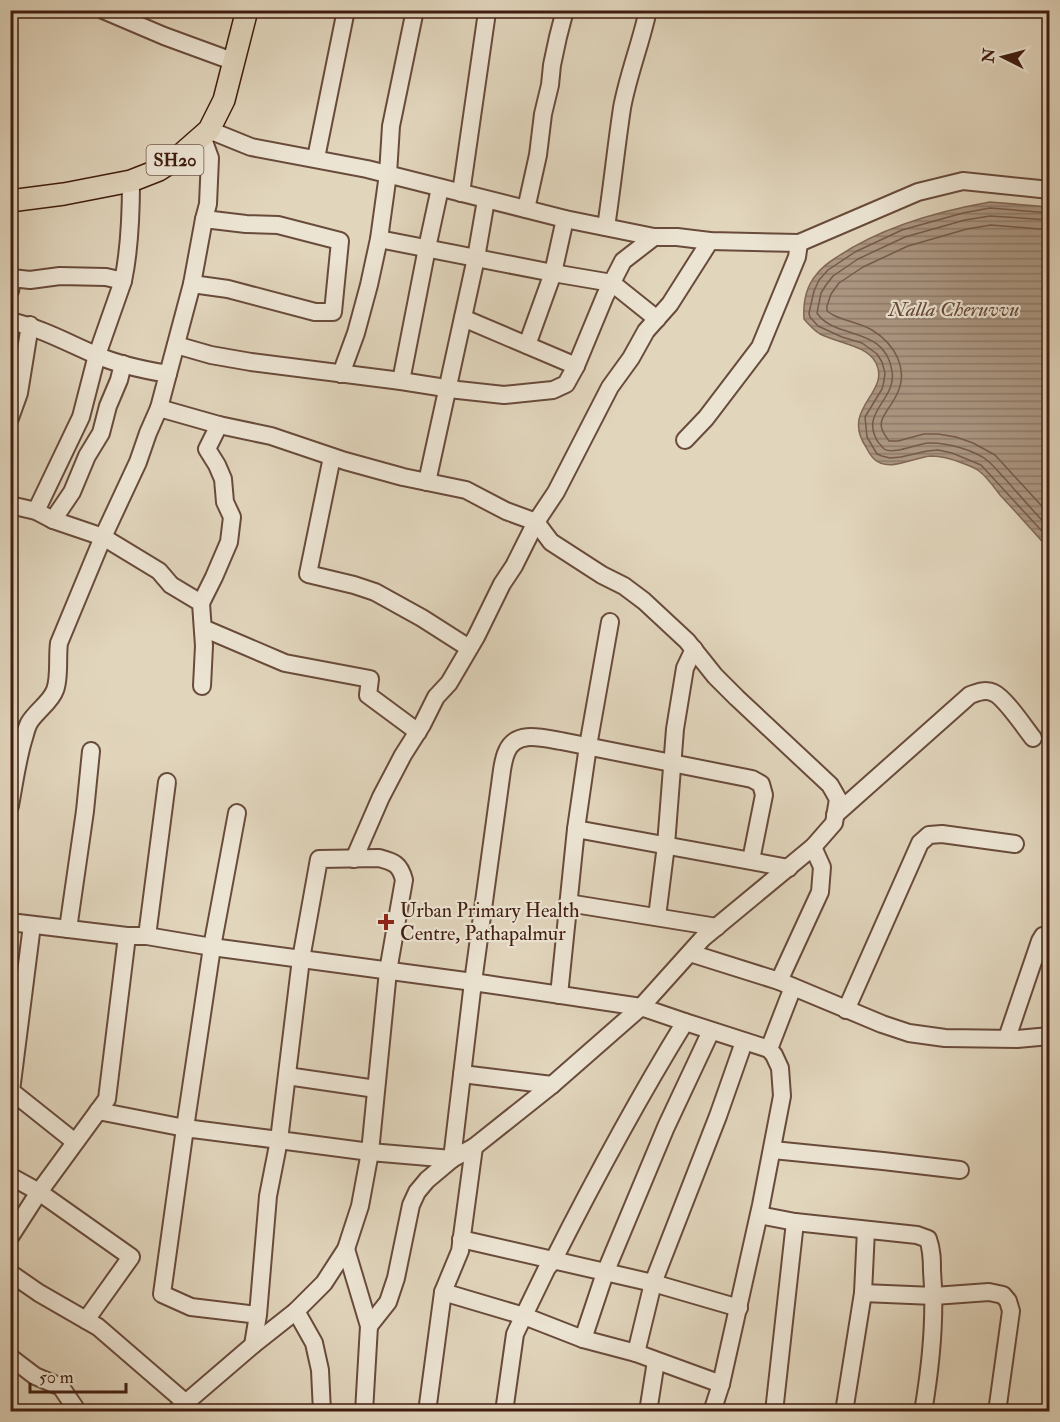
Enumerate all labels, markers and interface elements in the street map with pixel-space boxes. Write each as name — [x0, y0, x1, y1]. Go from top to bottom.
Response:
north arrow — [973, 27, 1033, 87]
text: N — [978, 47, 1000, 65]
road number: SH20 — [146, 145, 204, 175]
water label: Nalla Cheruvvu — [888, 296, 1019, 323]
place label: Urban Primary Health Centre, Pathapalmur — [400, 898, 580, 947]
marker: Urban Primary Health Centre, Pathapalmur — [377, 913, 395, 931]
scale bar — [30, 1356, 126, 1394]
text: 50 m — [39, 1366, 74, 1389]

